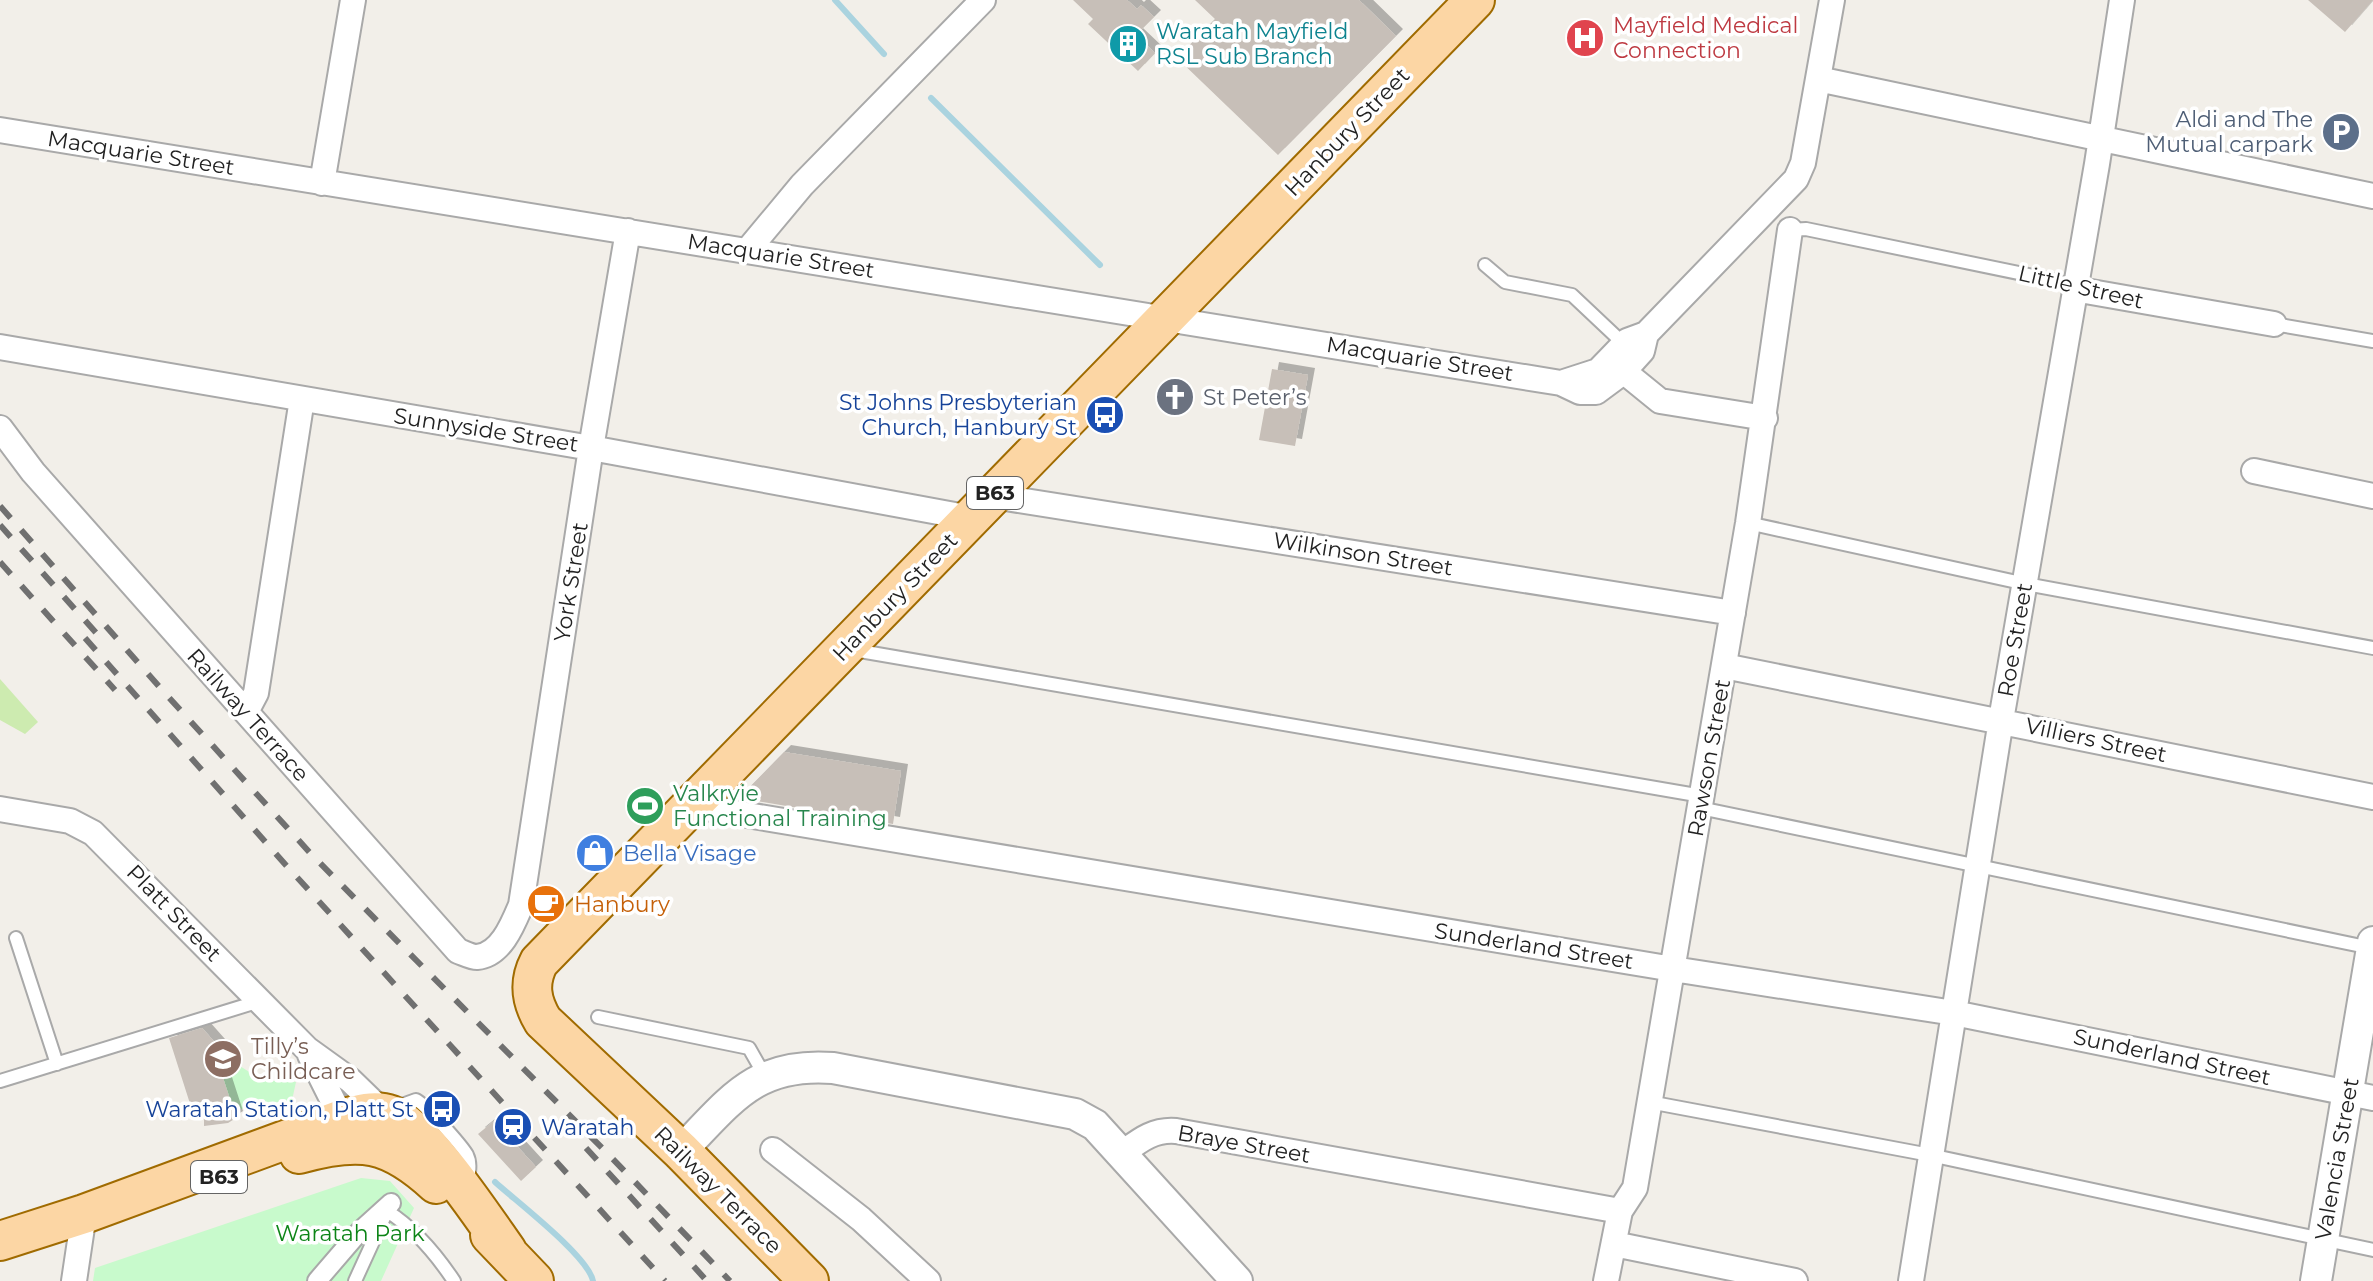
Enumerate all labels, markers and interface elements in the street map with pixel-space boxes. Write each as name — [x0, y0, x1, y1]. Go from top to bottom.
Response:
place label: Mayfield Medical Connection — [1613, 12, 1798, 64]
hospital icon: Mayfield Medical Connection — [1564, 17, 1606, 59]
place label: Waratah Mayfield RSL Sub Branch — [1156, 18, 1348, 70]
building icon: Waratah Mayfield RSL Sub Branch — [1107, 23, 1149, 65]
street label: Hanbury Street — [1279, 62, 1415, 202]
place label: Aldi and The Mutual carpark — [2145, 106, 2314, 158]
parking icon: Aldi and The Mutual carpark — [2320, 111, 2362, 153]
street label: Macquarie Street — [46, 125, 237, 181]
street label: Macquarie Street — [686, 228, 877, 284]
street label: Little Street — [2016, 259, 2146, 315]
street label: Macquarie Street — [1325, 331, 1516, 387]
church icon: St Peter’s — [1154, 376, 1196, 418]
place label: St Peter’s — [1203, 384, 1307, 411]
place label: St Johns Presbyterian Church, Hanbury St — [839, 389, 1077, 441]
bus stop icon: St Johns Presbyterian Church, Hanbury St — [1084, 394, 1126, 436]
street label: Sunnyside Street — [392, 402, 580, 458]
road number: B63 — [967, 477, 1023, 509]
street label: York Street — [548, 520, 594, 644]
street label: Wilkinson Street — [1271, 526, 1455, 582]
street label: Hanbury Street — [827, 527, 963, 667]
street label: Roe Street — [1992, 581, 2038, 699]
street label: Railway Terrace — [181, 643, 315, 787]
street label: Rawson Street — [1682, 677, 1736, 839]
street label: Villiers Street — [2023, 712, 2169, 768]
place label: Valkryie Functional Training — [673, 780, 887, 832]
sports icon: Valkryie Functional Training — [624, 785, 666, 827]
shop icon: Bella Visage — [574, 832, 616, 874]
place label: Bella Visage — [623, 840, 756, 867]
street label: Platt Street — [121, 859, 227, 967]
cafe icon: Hanbury — [525, 883, 567, 925]
place label: Hanbury — [574, 891, 670, 918]
street label: Sunderland Street — [1433, 917, 1635, 975]
street label: Sunderland Street — [2071, 1023, 2273, 1091]
place label: Tilly’s Childcare — [251, 1033, 355, 1085]
school or university icon: Tilly’s Childcare — [202, 1038, 244, 1080]
street label: Valencia Street — [2309, 1076, 2365, 1242]
bus stop icon: Waratah Station, Platt St — [421, 1088, 463, 1130]
place label: Waratah Station, Platt St — [145, 1096, 414, 1123]
station icon: Waratah — [492, 1106, 534, 1148]
place label: Waratah — [541, 1114, 634, 1141]
street label: Braye Street — [1176, 1119, 1313, 1169]
street label: Railway Terrace — [649, 1121, 787, 1259]
road number: B63 — [191, 1161, 247, 1193]
park label: Waratah Park — [275, 1220, 426, 1247]

